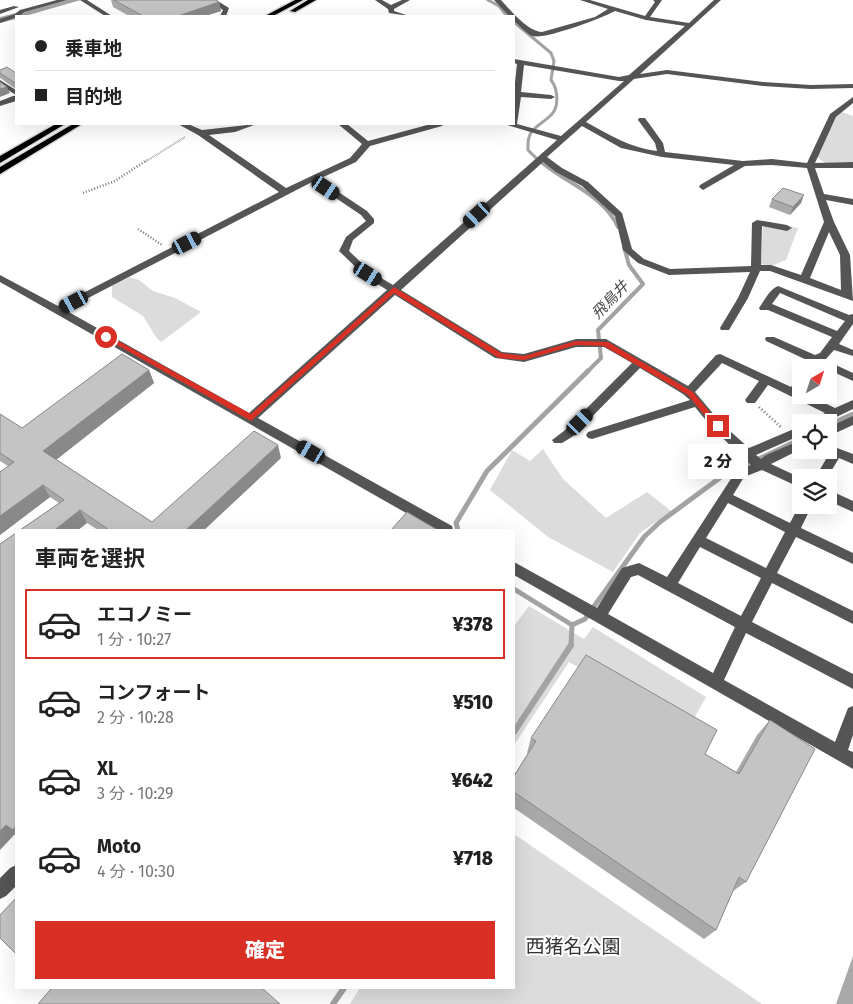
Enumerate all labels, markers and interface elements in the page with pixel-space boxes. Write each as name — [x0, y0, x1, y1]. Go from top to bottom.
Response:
text: 乗車地 — [65, 37, 122, 60]
text: 目的地 — [65, 85, 122, 108]
car — [309, 173, 342, 203]
car — [460, 199, 493, 231]
car — [170, 230, 203, 256]
car — [351, 260, 384, 288]
water label: 飛鳥井 — [588, 276, 633, 322]
car — [57, 288, 90, 316]
route start — [95, 326, 117, 348]
north arrow — [792, 359, 838, 404]
map controls — [792, 359, 837, 514]
car — [564, 406, 595, 438]
button: locate — [792, 414, 837, 459]
route end — [707, 415, 729, 437]
car — [294, 438, 327, 466]
callout: 2 分 — [688, 444, 748, 478]
text: 2 分 — [704, 452, 732, 471]
button: layers — [792, 469, 837, 514]
text: 車両を選択 — [35, 545, 145, 572]
icon: car — [37, 602, 82, 647]
text: エコノミー — [97, 603, 192, 626]
text: ¥378 — [452, 613, 493, 636]
text: 1 分 · 10:27 — [97, 630, 171, 649]
icon: car — [37, 680, 82, 725]
text: コンフォート — [97, 681, 210, 704]
text: ¥510 — [453, 691, 493, 714]
text: 2 分 · 10:28 — [97, 708, 174, 727]
text: XL — [97, 757, 118, 780]
icon: car — [37, 758, 82, 803]
text: ¥642 — [451, 769, 493, 792]
text: 3 分 · 10:29 — [97, 784, 173, 803]
text: Moto — [97, 835, 141, 858]
icon: car — [37, 836, 82, 881]
text: ¥718 — [453, 847, 493, 870]
text: 4 分 · 10:30 — [97, 862, 175, 881]
button: 確定 — [35, 921, 495, 979]
park label: 西猪名公園 — [525, 935, 621, 958]

